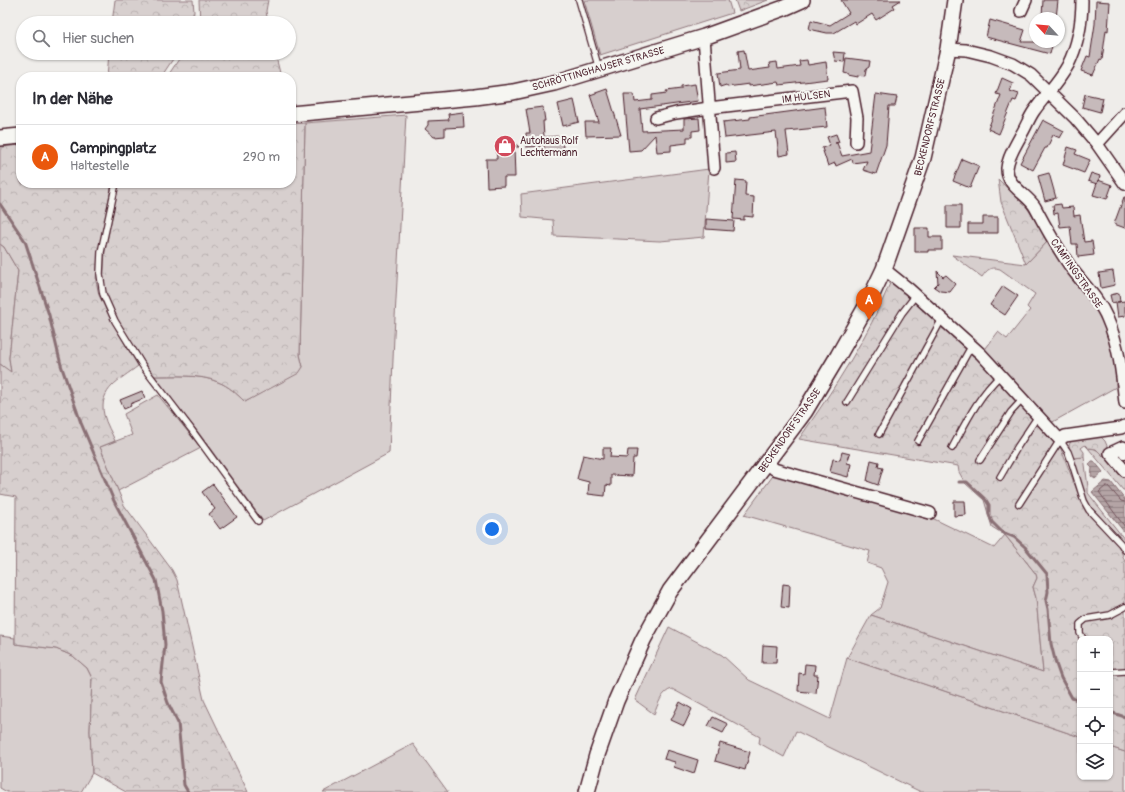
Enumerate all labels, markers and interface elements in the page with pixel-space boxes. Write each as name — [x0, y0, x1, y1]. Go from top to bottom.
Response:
north arrow — [1029, 12, 1065, 48]
search box — [16, 16, 296, 60]
icon: search — [30, 27, 52, 49]
text: Hier suchen — [62, 29, 134, 48]
street label: SCHRÖTTINGHAUSER STRASSE — [531, 43, 666, 94]
street label: BECKENDORFSTRASSE — [912, 77, 948, 177]
text: In der Nähe — [32, 88, 113, 109]
street label: IM HÜLSEN — [781, 88, 831, 106]
shop icon: Autohaus Rolf Lechtermann — [492, 133, 518, 159]
place label: Autohaus Rolf Lechtermann — [520, 135, 579, 159]
text: Campingplatz — [70, 139, 156, 158]
text: A — [41, 149, 49, 165]
text: 290 m — [243, 149, 280, 165]
text: Haltestelle — [70, 158, 129, 174]
street label: CAMPINGSTRASSE — [1048, 236, 1105, 311]
pin: A — [856, 287, 882, 320]
street label: BECKENDORFSTRASSE — [756, 386, 823, 475]
your location — [482, 519, 502, 539]
map controls — [1077, 636, 1113, 780]
button: + — [1077, 636, 1113, 672]
button: − — [1077, 672, 1113, 708]
button: locate — [1077, 708, 1113, 744]
button: layers — [1077, 744, 1113, 780]

